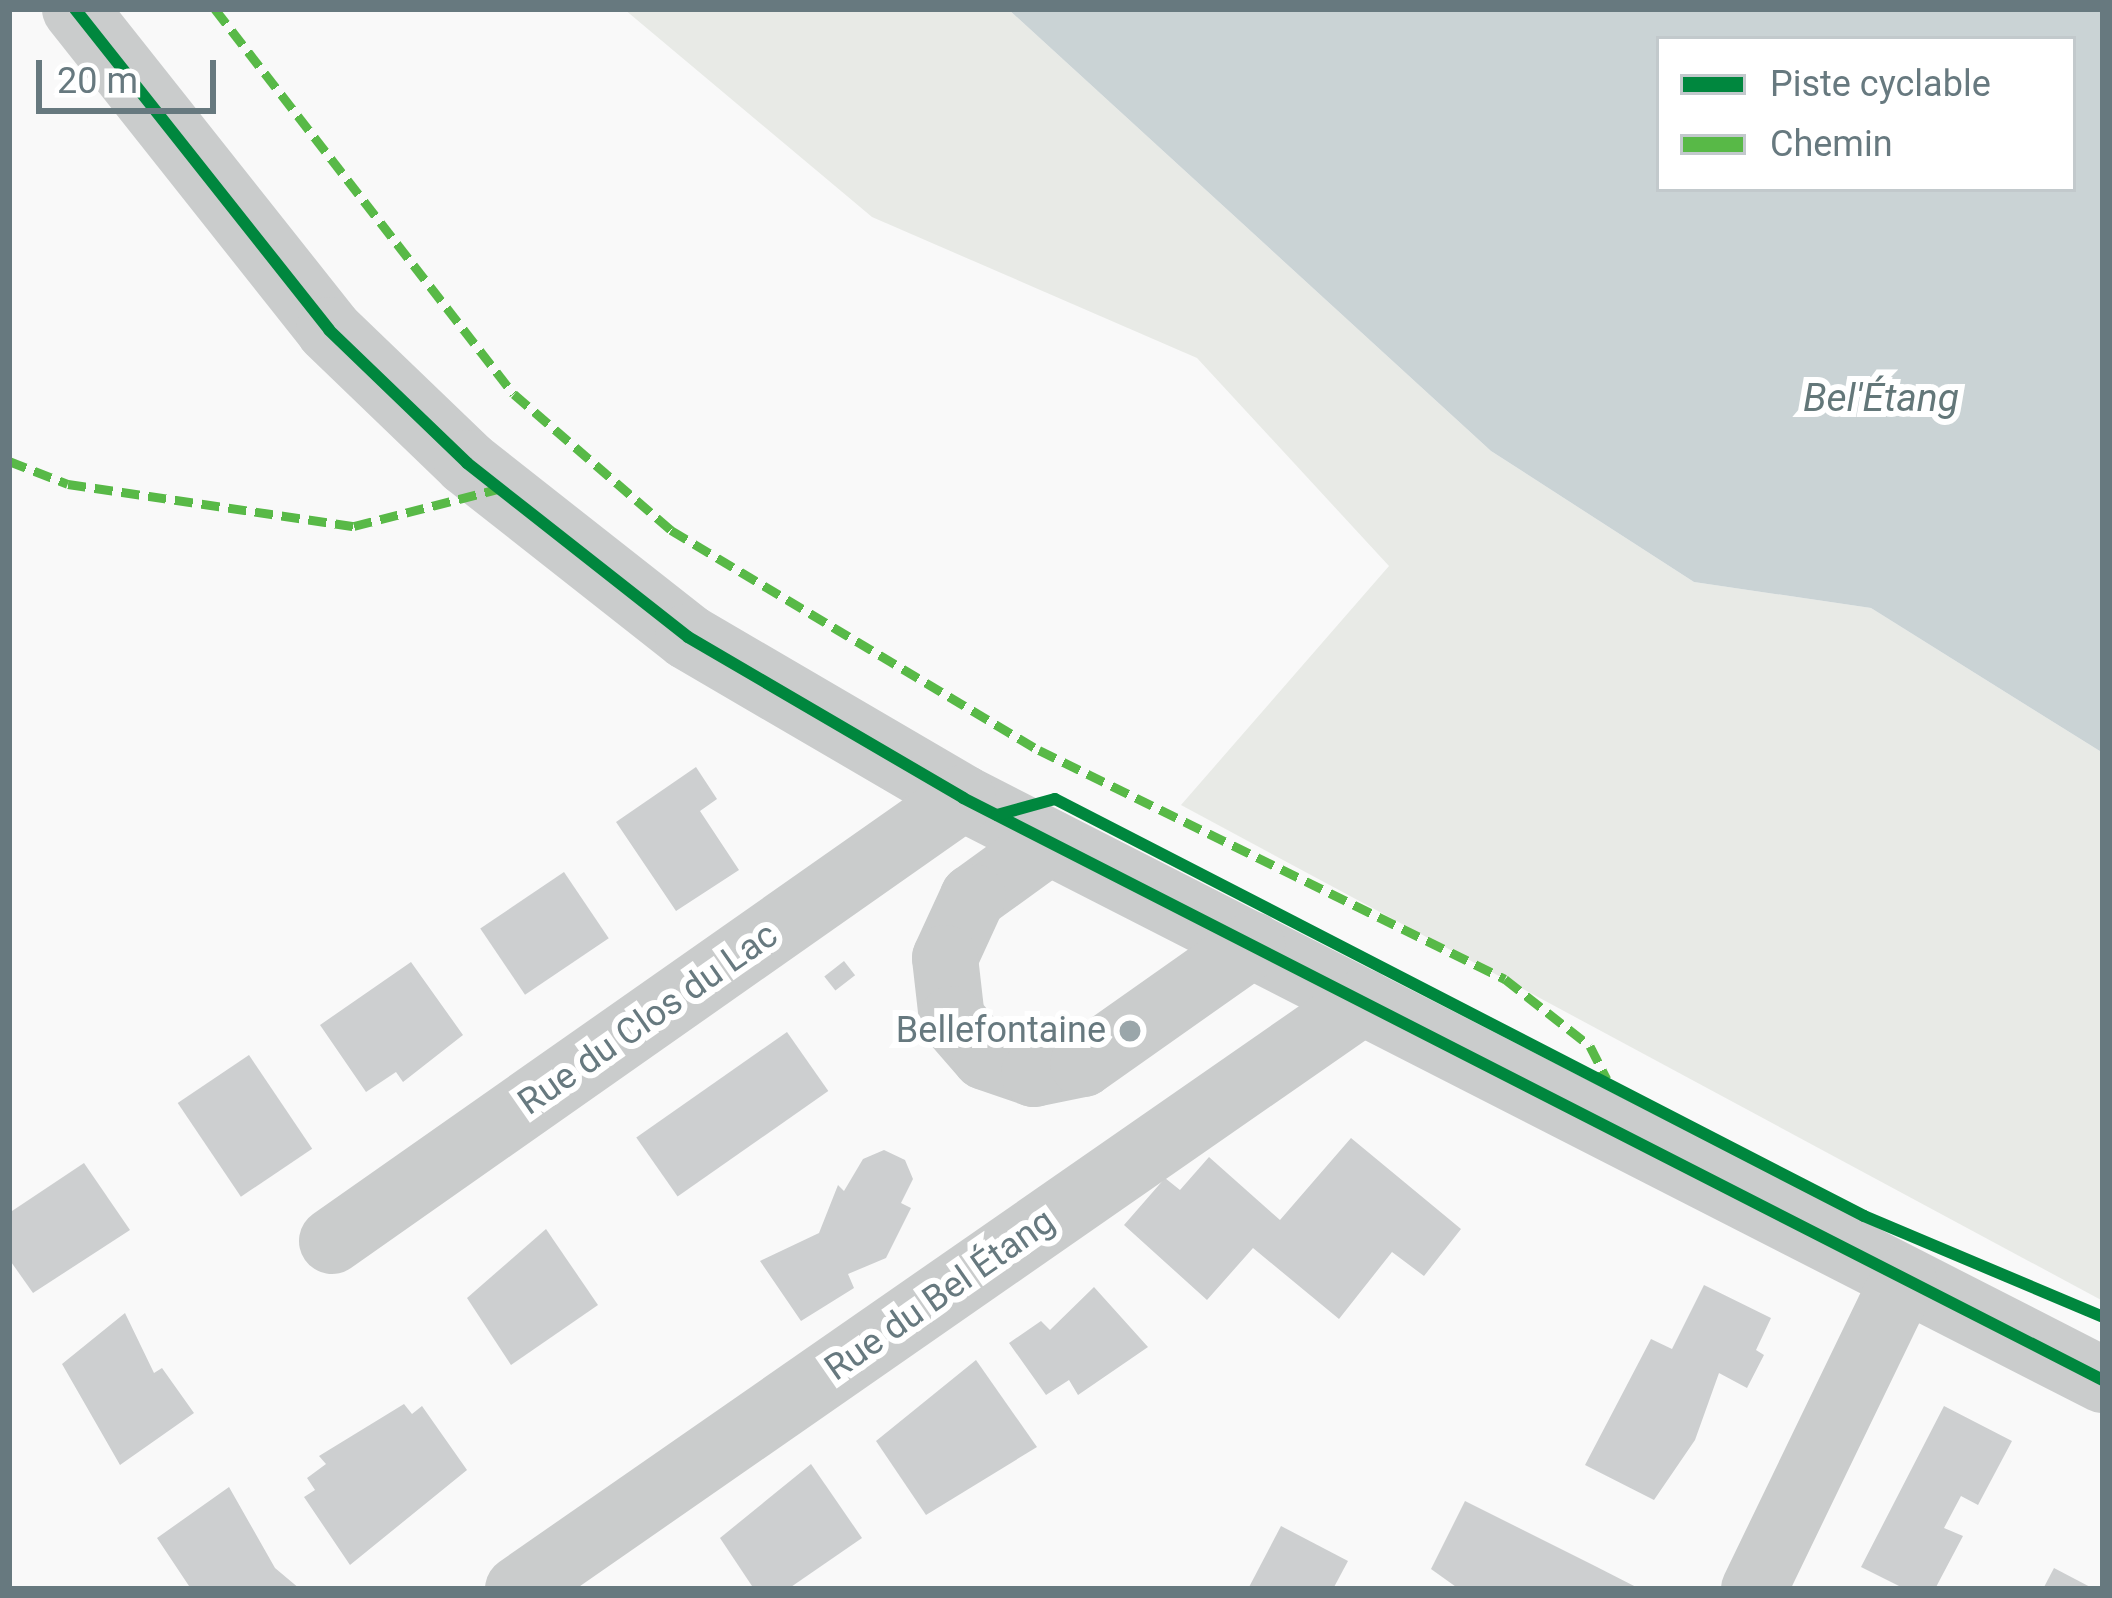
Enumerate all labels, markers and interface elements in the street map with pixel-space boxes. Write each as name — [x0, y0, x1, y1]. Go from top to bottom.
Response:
scale bar — [42, 36, 222, 110]
legend — [1656, 36, 2076, 192]
text: 20 m — [57, 60, 138, 102]
text: Piste cyclable — [1770, 63, 1991, 105]
text: Chemin — [1770, 123, 1893, 165]
water label: Bel'Étang — [1803, 375, 1959, 421]
street label: Rue du Clos du Lac — [510, 913, 786, 1125]
place label: Bellefontaine — [896, 1009, 1106, 1053]
marker: Bellefontaine — [1117, 1018, 1143, 1044]
street label: Rue du Bel Étang — [817, 1200, 1063, 1390]

